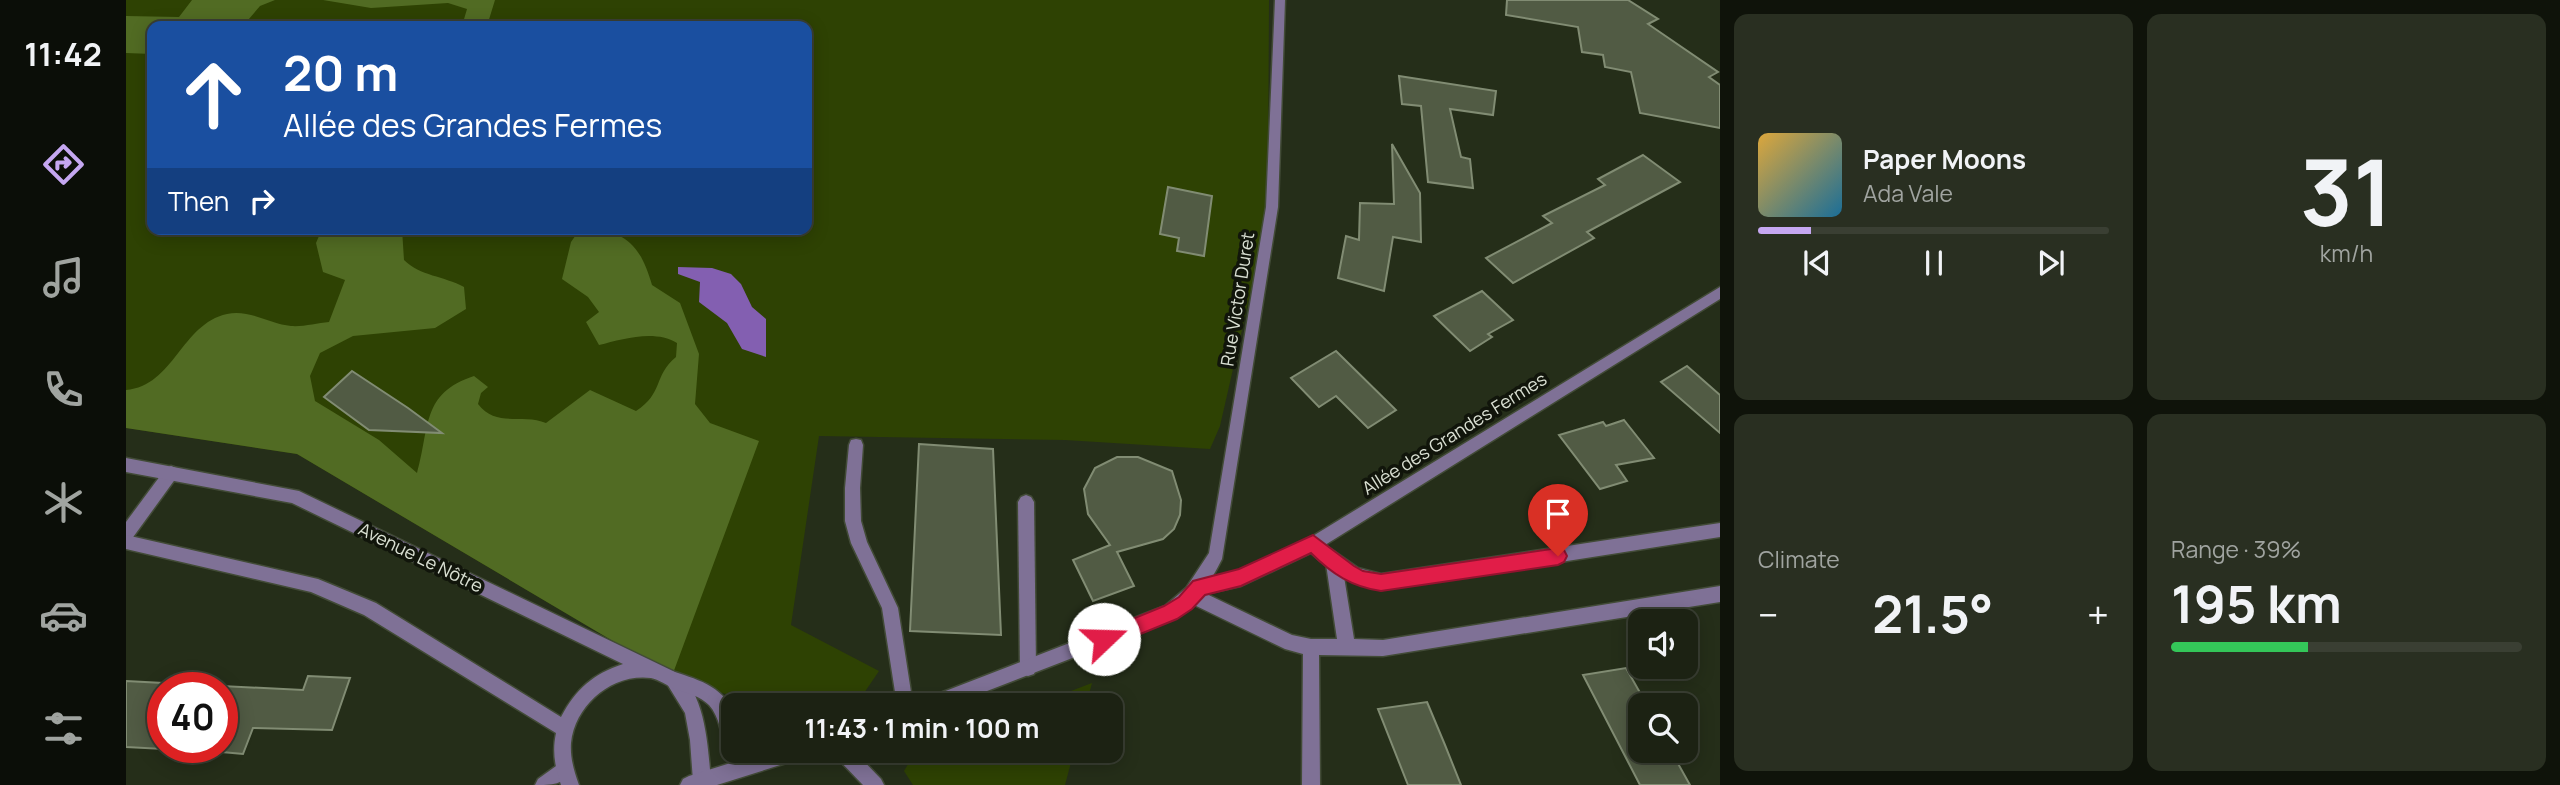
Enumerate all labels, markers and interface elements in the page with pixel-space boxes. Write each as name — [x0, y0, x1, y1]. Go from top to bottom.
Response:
text: 11:42 — [24, 32, 102, 76]
text: 20 m — [283, 39, 398, 106]
icon: ahead — [168, 49, 259, 140]
text: Allée des Grandes Fermes — [283, 103, 662, 147]
text: 31 — [2300, 129, 2393, 253]
icon: directions — [39, 140, 88, 189]
text: Paper Moons — [1863, 141, 2026, 177]
text: Ada Vale — [1863, 177, 1953, 209]
icon: right — [243, 182, 281, 220]
text: Then — [168, 183, 229, 219]
street label: Rue Victor Duret — [1215, 230, 1259, 368]
text: km/h — [2320, 237, 2373, 269]
icon: previous — [1798, 244, 1836, 282]
icon: pause — [1915, 244, 1953, 282]
icon: next — [2032, 244, 2070, 282]
icon: music — [39, 253, 88, 302]
icon: phone — [39, 365, 88, 414]
street label: Allée des Grandes Fermes — [1357, 366, 1551, 500]
icon: climate — [39, 478, 88, 527]
pin — [1528, 484, 1588, 556]
icon: arrive — [1539, 495, 1577, 533]
street label: Avenue Le Nôtre — [355, 517, 487, 597]
text: Range · 39% — [2171, 533, 2301, 565]
text: Climate — [1758, 543, 1840, 575]
text: 195 km — [2171, 568, 2342, 639]
text: 21.5° — [1872, 578, 1993, 649]
text: − — [1758, 588, 1779, 640]
text: + — [2087, 588, 2109, 640]
icon: car — [39, 591, 88, 640]
position arrow — [1067, 602, 1141, 676]
map controls — [1628, 609, 1698, 763]
button: sound — [1628, 609, 1698, 679]
speed limit sign: 40 — [147, 672, 238, 763]
button: search — [1628, 693, 1698, 763]
icon: filters — [39, 704, 88, 753]
text: 11:43 · 1 min · 100 m — [805, 710, 1039, 746]

